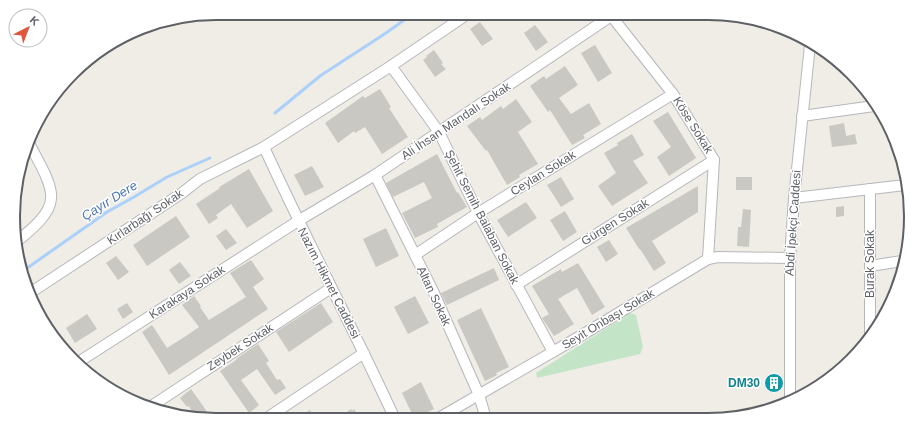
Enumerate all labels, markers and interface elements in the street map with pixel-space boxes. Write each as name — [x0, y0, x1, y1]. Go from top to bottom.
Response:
north arrow — [8, 8, 48, 48]
text: K — [28, 13, 42, 28]
street label: Ali İhsan Mandalı Sokak — [399, 79, 514, 163]
street label: Köse Sokak — [670, 94, 716, 157]
street label: Ceylan Sokak — [508, 147, 579, 199]
street label: Şehit Semih Balaban Sokak — [442, 148, 522, 287]
street label: Abdi İpekçi Caddesi — [782, 170, 804, 276]
water label: Çayır Dere — [79, 177, 140, 223]
street label: Kırlarbağı Sokak — [104, 186, 187, 248]
street label: Gürgen Sokak — [579, 195, 652, 248]
street label: Nazım Hikmet Caddesi — [295, 225, 363, 341]
street label: Burak Sokak — [863, 229, 877, 298]
street label: Karakaya Sokak — [147, 262, 228, 322]
street label: Altan Sokak — [414, 264, 454, 329]
street label: Seyit Onbaşı Sokak — [559, 285, 658, 352]
street label: Zeybek Sokak — [204, 320, 277, 374]
building icon: DM30 — [763, 372, 785, 394]
place label: DM30 — [728, 376, 760, 390]

